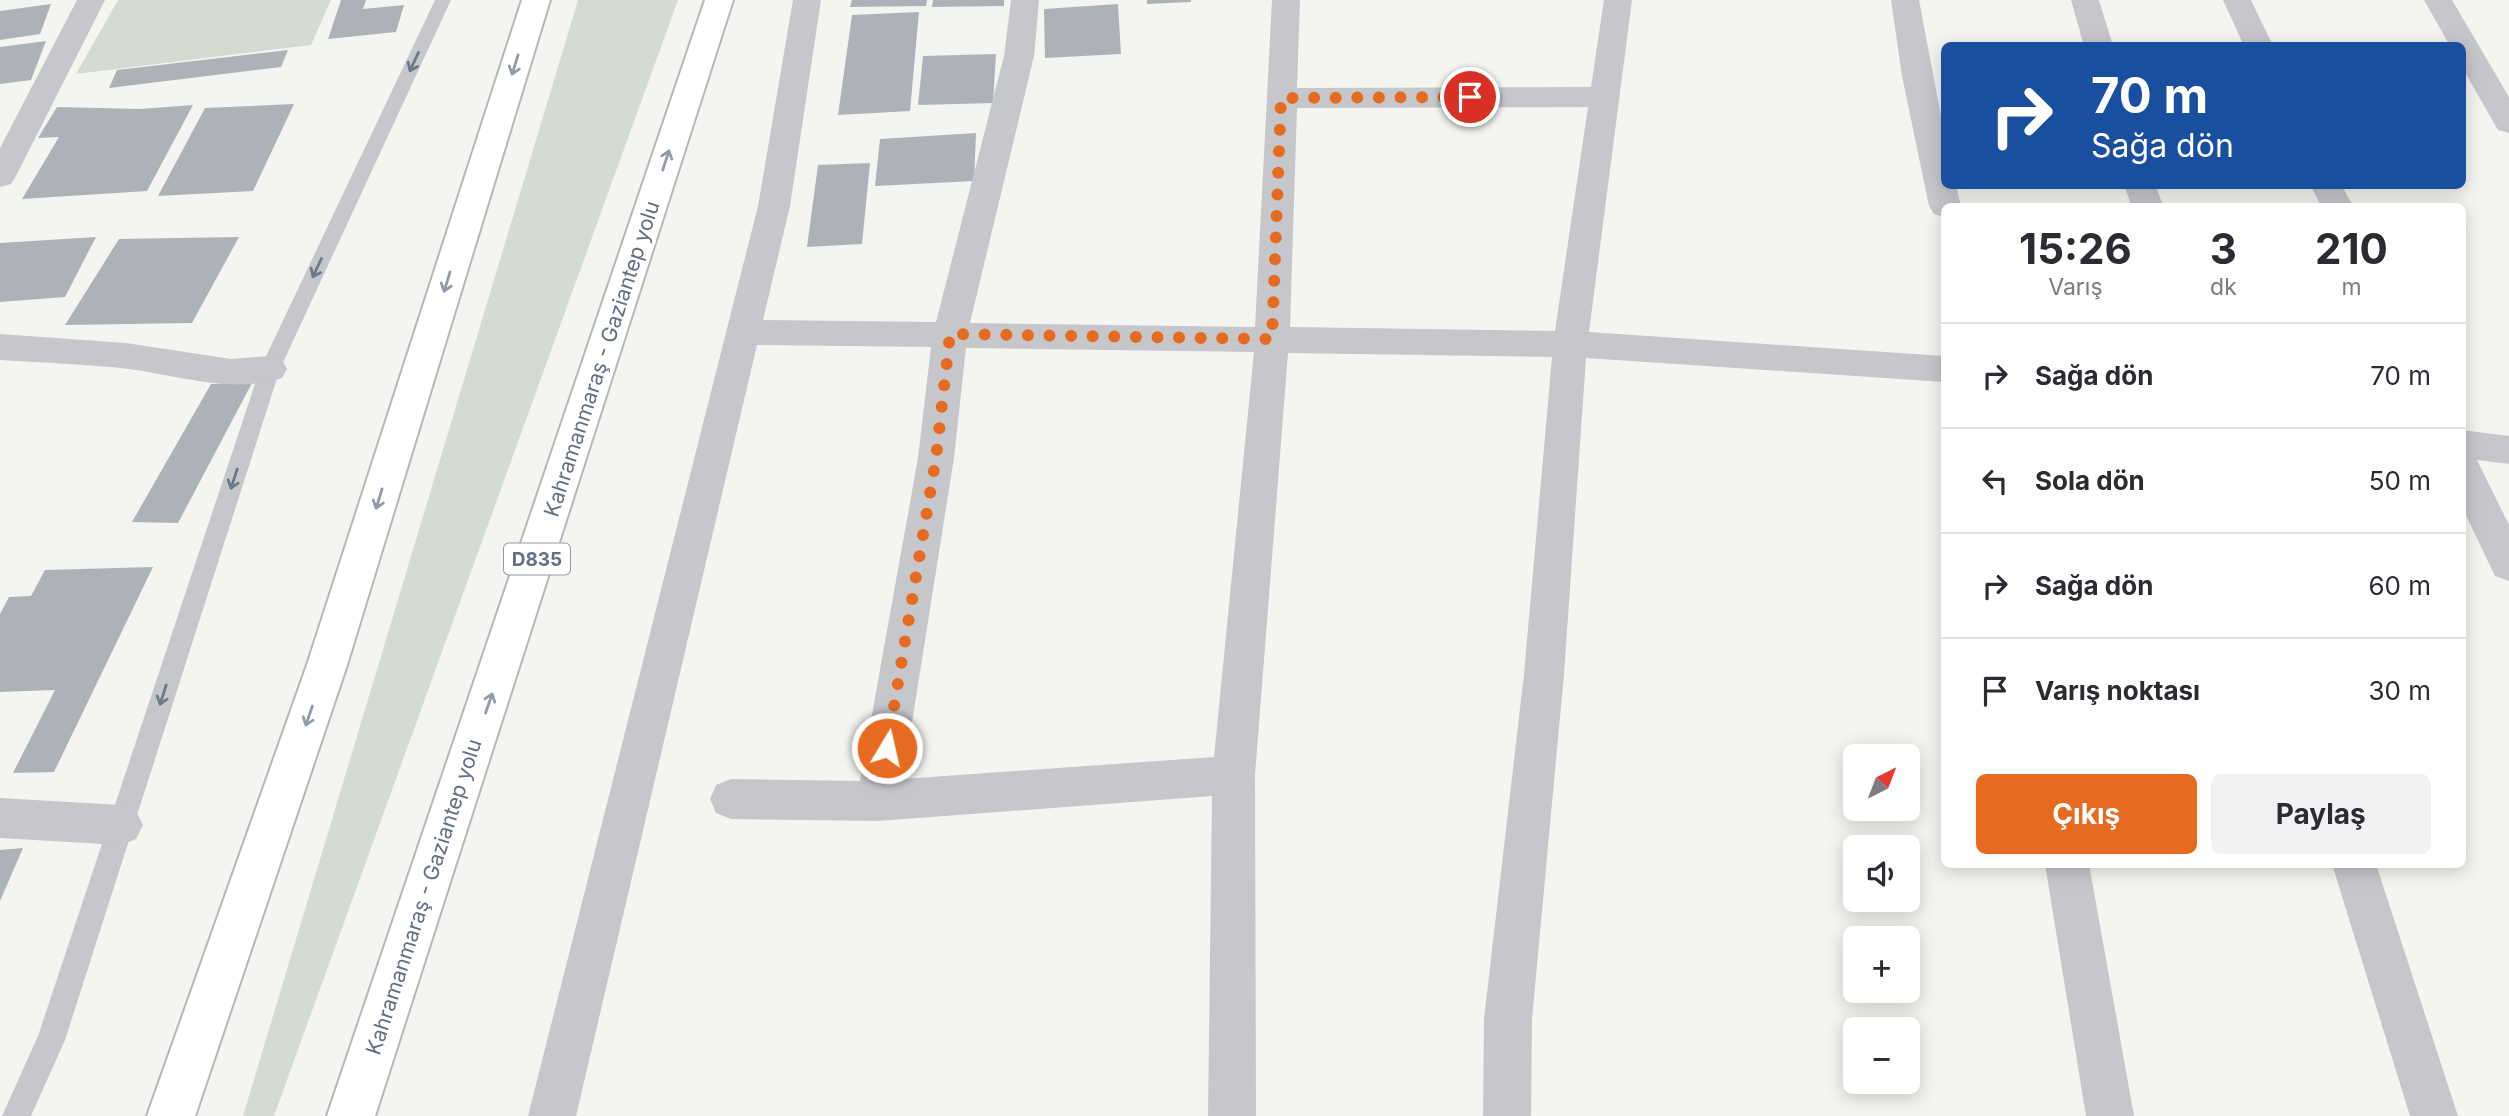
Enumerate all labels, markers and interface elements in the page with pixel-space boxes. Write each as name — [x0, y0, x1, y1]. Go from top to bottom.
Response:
one-way arrow — [406, 51, 420, 72]
one-way arrow — [508, 54, 521, 76]
text: 70 m — [2091, 66, 2208, 125]
pin — [1440, 67, 1500, 127]
icon: right — [1976, 70, 2067, 161]
icon: arrive — [1451, 78, 1489, 116]
text: Sağa dön — [2091, 126, 2234, 165]
one-way arrow — [661, 150, 673, 172]
street label: Kahramanmaraş - Gaziantep yolu — [539, 198, 664, 520]
text: 15:26 — [2019, 223, 2132, 274]
text: 3 — [2210, 223, 2237, 274]
text: 210 — [2315, 223, 2388, 274]
one-way arrow — [310, 257, 323, 278]
one-way arrow — [440, 271, 453, 293]
text: Varış — [2048, 273, 2103, 301]
text: dk — [2210, 273, 2237, 301]
text: m — [2341, 273, 2362, 301]
icon: right — [1976, 357, 2014, 395]
text: Sağa dön — [2035, 360, 2153, 391]
text: 70 m — [2370, 360, 2431, 391]
icon: left — [1976, 462, 2014, 500]
text: Sola dön — [2035, 465, 2145, 496]
text: 50 m — [2369, 465, 2431, 496]
one-way arrow — [227, 468, 240, 490]
one-way arrow — [372, 488, 385, 510]
road number: D835 — [504, 544, 570, 574]
icon: right — [1976, 567, 2014, 605]
text: Sağa dön — [2035, 570, 2153, 601]
text: 60 m — [2368, 570, 2431, 601]
icon: arrive — [1976, 672, 2014, 710]
text: Varış noktası — [2035, 675, 2200, 706]
text: 30 m — [2368, 675, 2431, 706]
one-way arrow — [156, 684, 168, 706]
one-way arrow — [483, 692, 496, 714]
one-way arrow — [302, 704, 314, 726]
position arrow — [850, 711, 924, 785]
street label: Kahramanmaraş - Gaziantep yolu — [361, 736, 486, 1058]
north arrow — [1843, 744, 1920, 821]
map controls — [1843, 744, 1920, 1094]
button: Çıkış — [1976, 774, 2197, 854]
button: Paylaş — [2211, 774, 2431, 854]
button: sound — [1843, 835, 1920, 912]
button: + — [1843, 926, 1920, 1003]
button: − — [1843, 1017, 1920, 1094]

